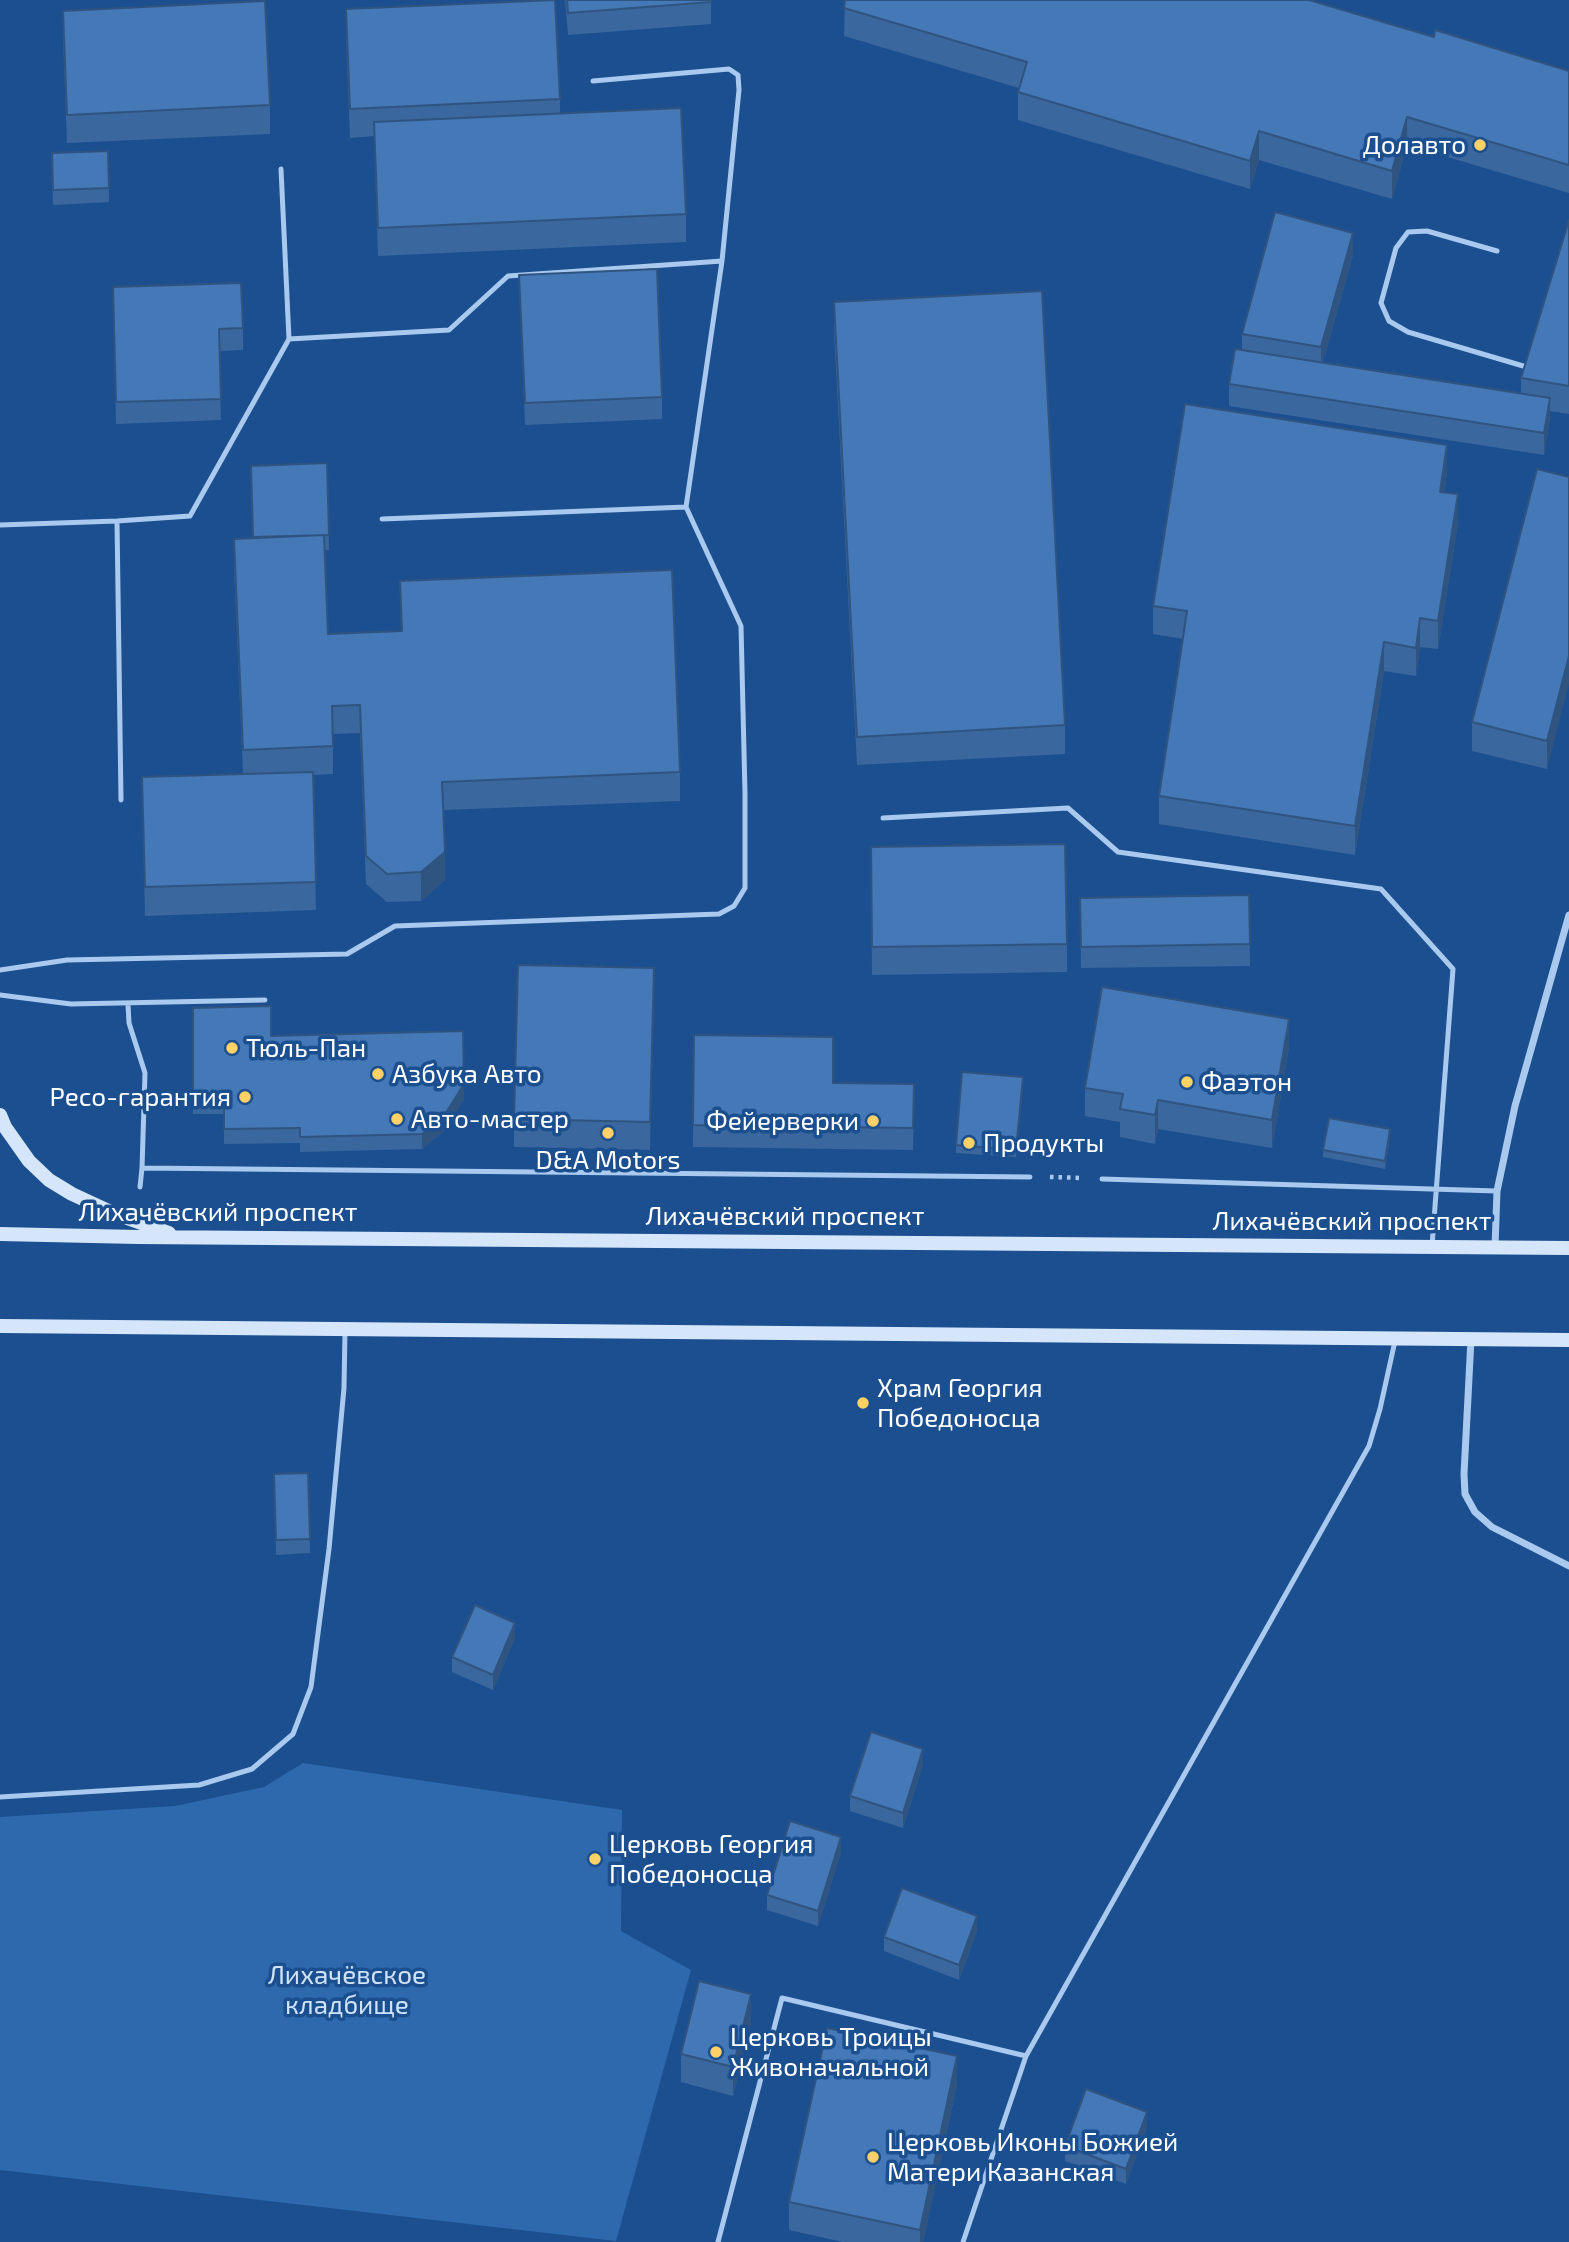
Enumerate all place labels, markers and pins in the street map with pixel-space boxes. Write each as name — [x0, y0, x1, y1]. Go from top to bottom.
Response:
place label: Долавто — [1363, 129, 1466, 161]
marker: Долавто — [1472, 137, 1488, 153]
place label: Тюль-Пан — [246, 1032, 366, 1064]
marker: Тюль-Пан — [224, 1040, 240, 1056]
place label: Азбука Авто — [392, 1058, 542, 1090]
marker: Азбука Авто — [370, 1066, 386, 1082]
place label: Фаэтон — [1201, 1066, 1292, 1098]
marker: Фаэтон — [1179, 1074, 1195, 1090]
place label: Ресо-гарантия — [50, 1081, 231, 1113]
marker: Ресо-гарантия — [237, 1089, 253, 1105]
place label: Авто-мастер — [411, 1103, 569, 1135]
place label: Фейерверки — [706, 1105, 859, 1137]
marker: Авто-мастер — [389, 1111, 405, 1127]
marker: Фейерверки — [865, 1113, 881, 1129]
marker: D&A Motors — [600, 1125, 616, 1141]
place label: Продукты — [983, 1127, 1104, 1159]
marker: Продукты — [961, 1135, 977, 1151]
place label: D&A Motors — [535, 1144, 681, 1176]
place label: Храм Георгия Победоносца — [877, 1372, 1043, 1434]
marker: Храм Георгия Победоносца — [855, 1395, 871, 1411]
place label: Церковь Георгия Победоносца — [609, 1828, 813, 1890]
marker: Церковь Георгия Победоносца — [587, 1851, 603, 1867]
place label: Церковь Троицы Живоначальной — [730, 2021, 932, 2082]
marker: Церковь Троицы Живоначальной — [708, 2044, 724, 2060]
place label: Церковь Иконы Божией Матери Казанская — [887, 2126, 1178, 2188]
marker: Церковь Иконы Божией Матери Казанская — [865, 2149, 881, 2165]

